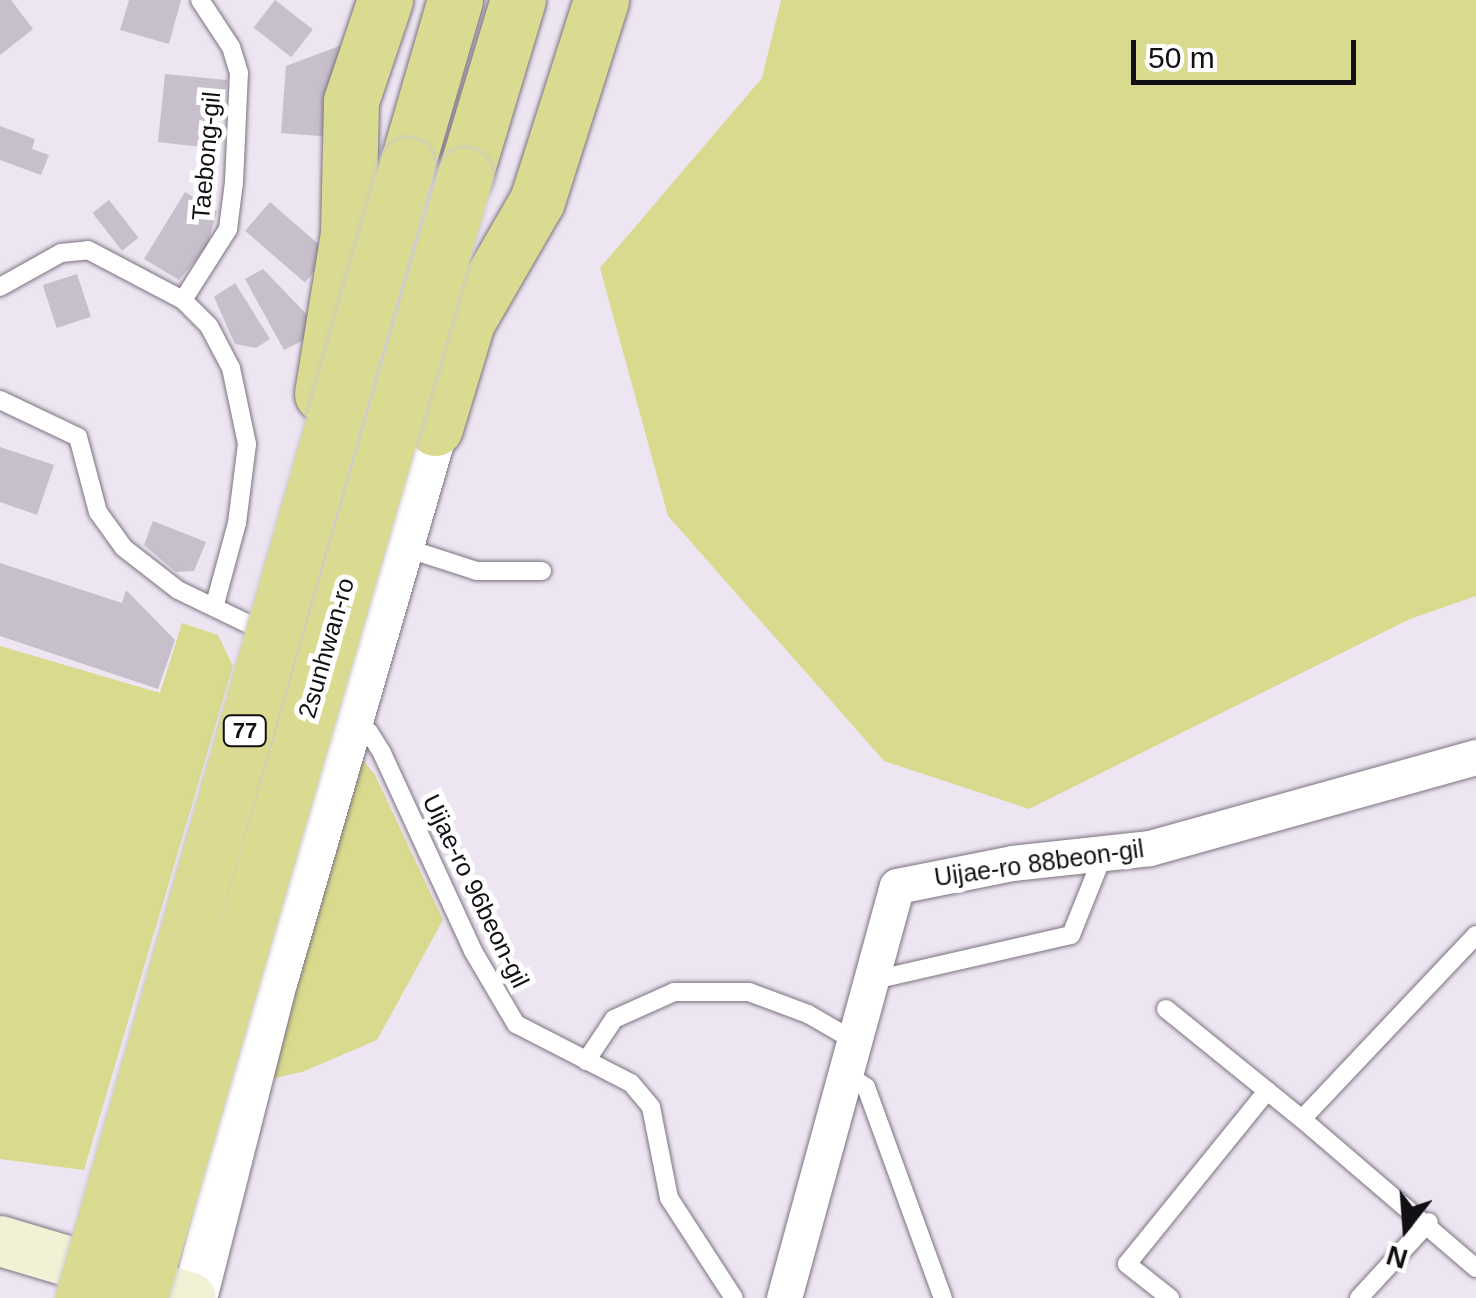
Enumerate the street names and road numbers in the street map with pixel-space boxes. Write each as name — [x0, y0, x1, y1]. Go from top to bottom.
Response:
street label: Taebong-gil — [185, 90, 227, 222]
street label: 2sunhwan-ro — [292, 574, 360, 722]
road number: 77 — [222, 714, 268, 748]
street label: Uijae-ro 96beon-gil — [416, 789, 536, 993]
street label: Uijae-ro 88beon-gil — [932, 833, 1146, 893]

